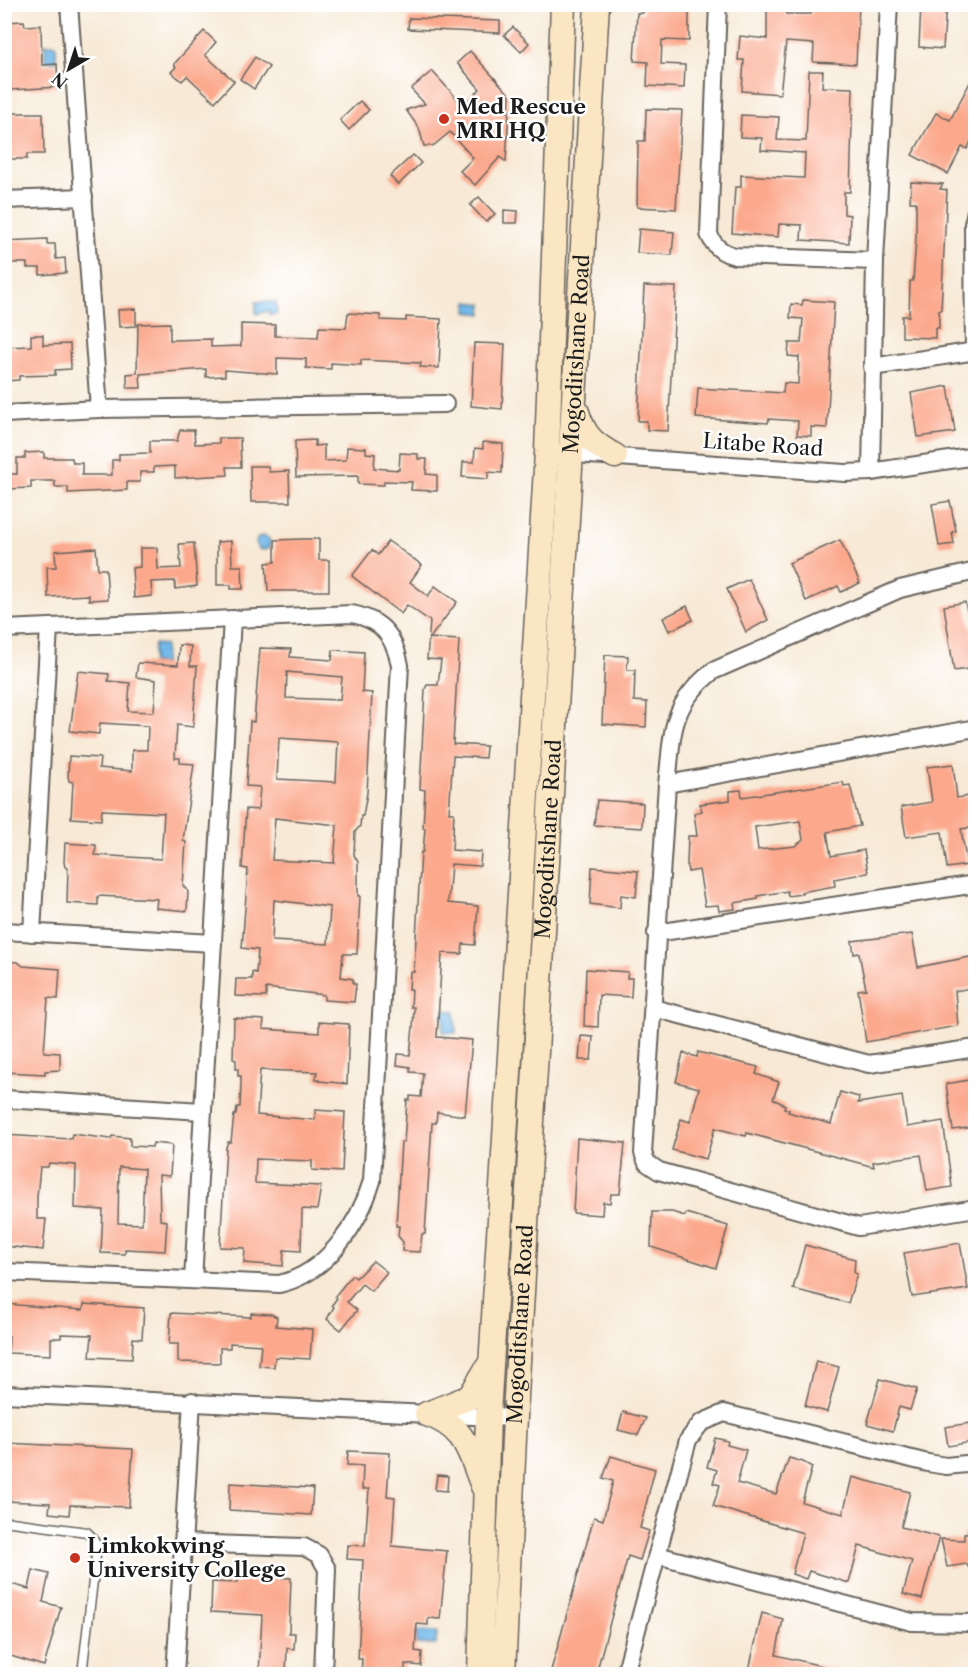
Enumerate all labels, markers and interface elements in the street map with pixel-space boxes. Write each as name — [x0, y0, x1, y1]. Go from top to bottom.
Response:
north arrow — [39, 39, 99, 99]
text: N — [48, 68, 71, 93]
place label: Med Rescue MRI HQ — [456, 94, 586, 143]
marker: Med Rescue MRI HQ — [437, 112, 451, 126]
street label: Mogoditshane Road — [558, 253, 594, 455]
street label: Litabe Road — [702, 428, 824, 461]
street label: Mogoditshane Road — [530, 738, 566, 940]
street label: Mogoditshane Road — [502, 1224, 538, 1425]
place label: Limkokwing University College — [87, 1533, 286, 1582]
marker: Limkokwing University College — [68, 1551, 82, 1565]

